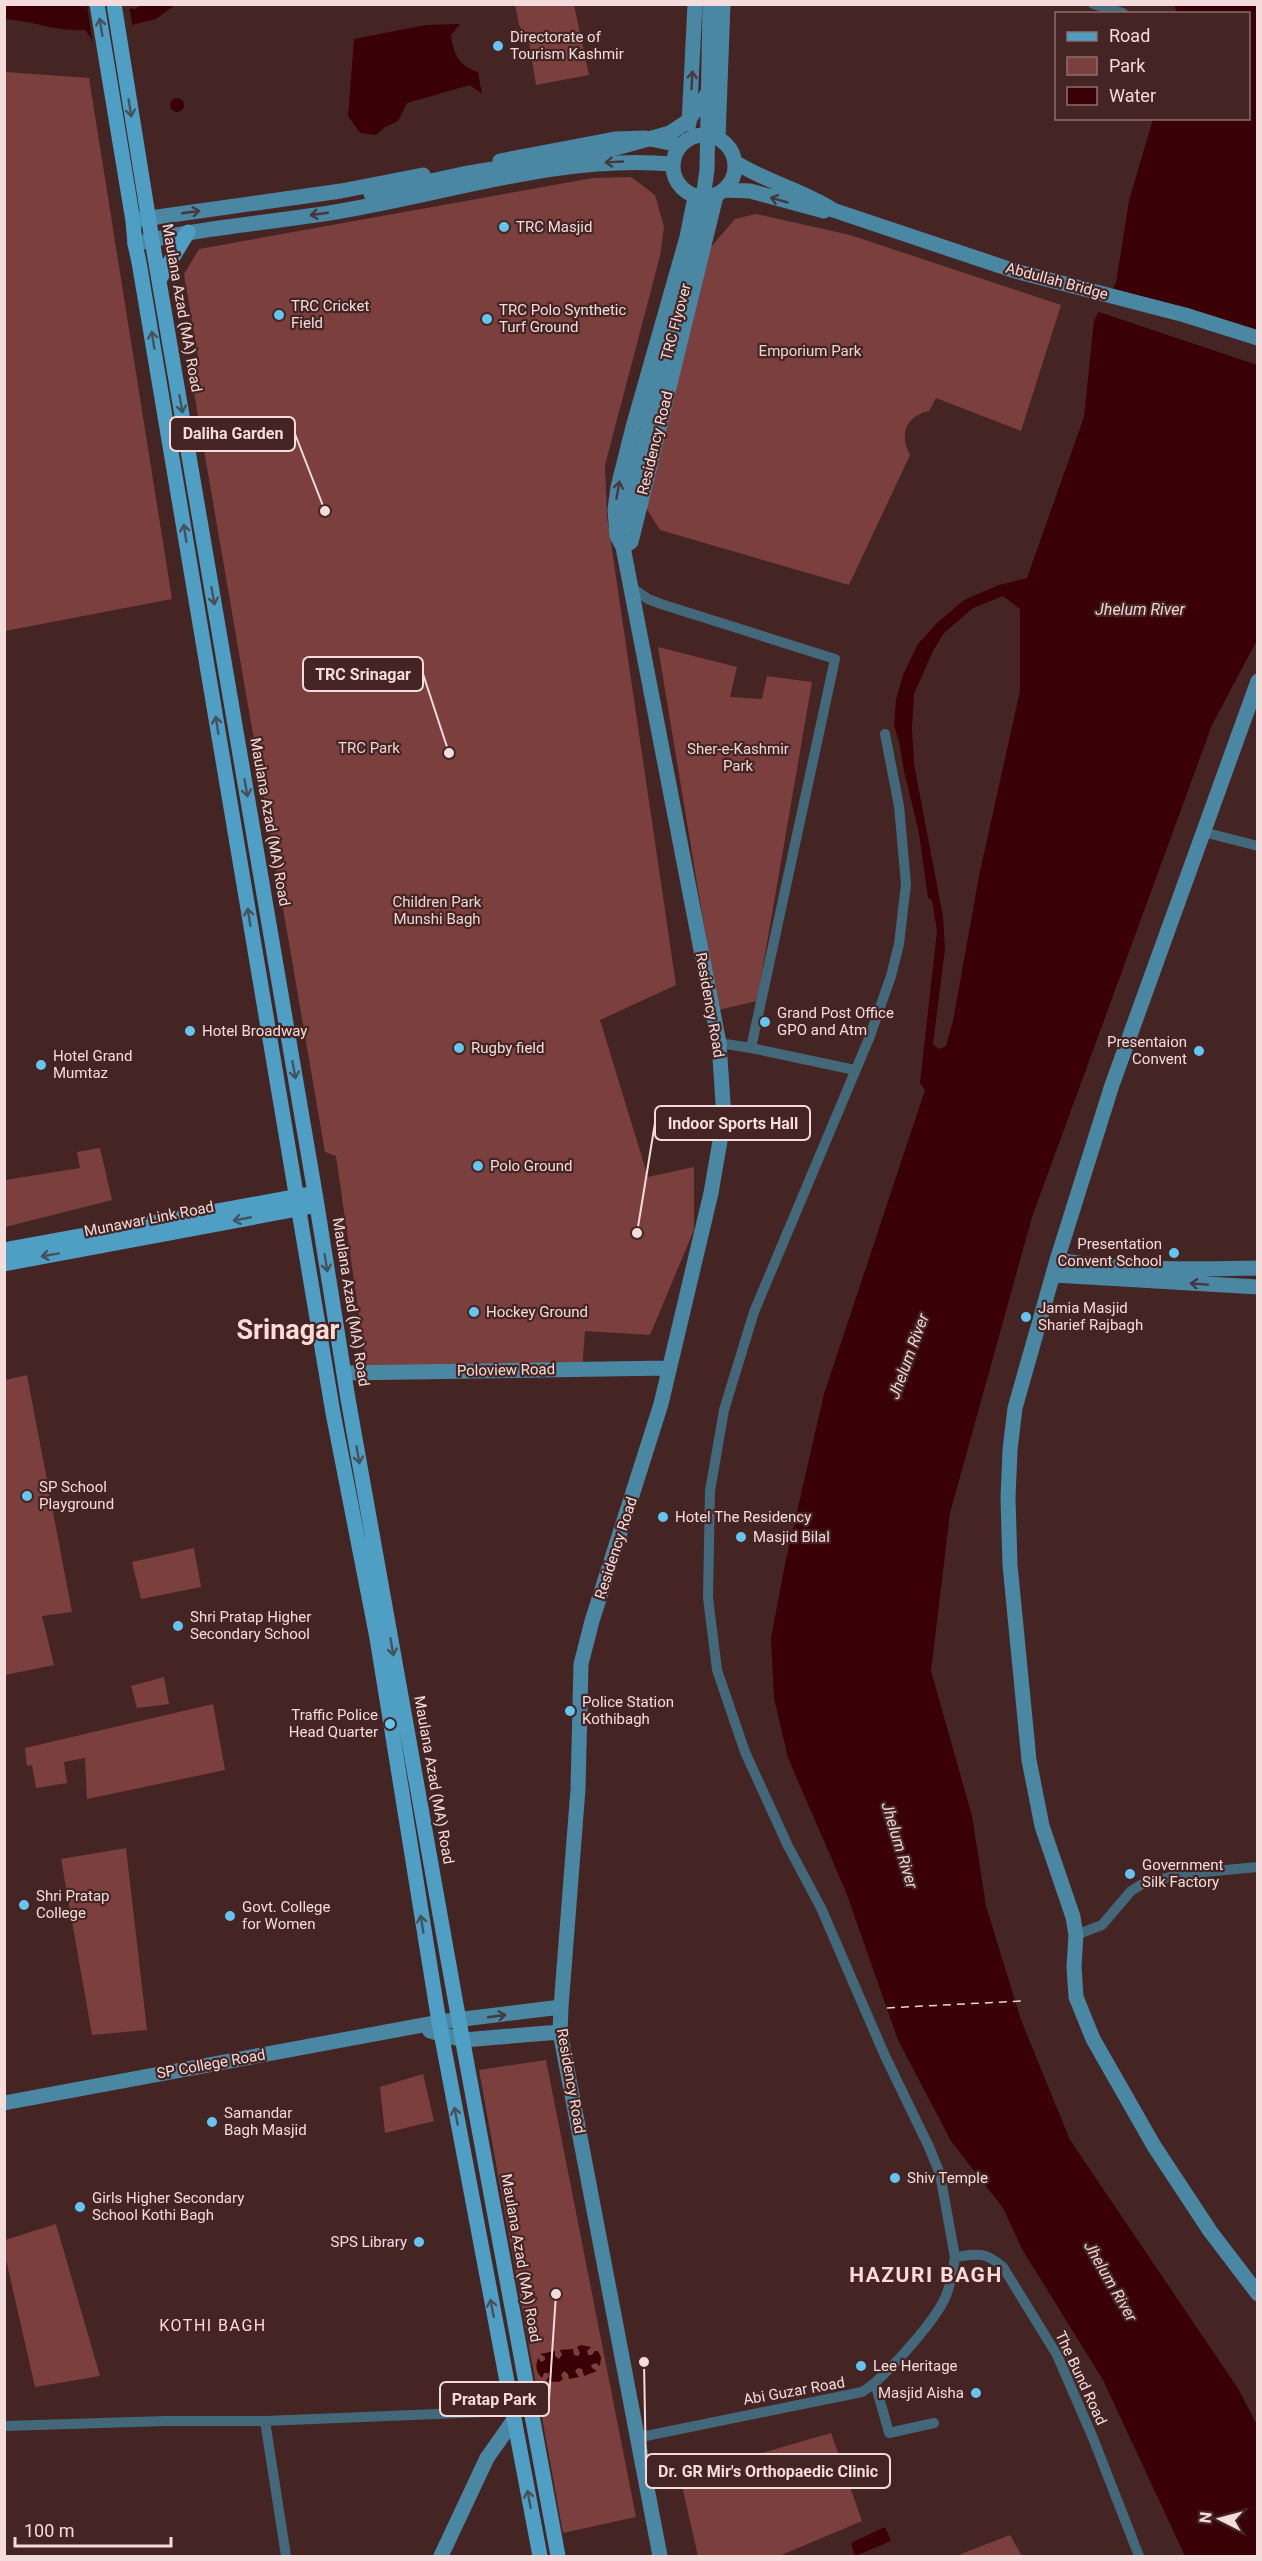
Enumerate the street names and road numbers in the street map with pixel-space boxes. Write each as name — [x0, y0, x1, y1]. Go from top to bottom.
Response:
street label: Maulana Azad (MA) Road — [158, 222, 206, 394]
street label: Abdullah Bridge — [1004, 259, 1110, 303]
street label: TRC Flyover — [657, 281, 695, 363]
street label: Residency Road — [633, 389, 677, 497]
street label: Maulana Azad (MA) Road — [246, 736, 294, 908]
street label: Residency Road — [692, 951, 728, 1059]
street label: Munawar Link Road — [83, 1198, 215, 1240]
street label: Maulana Azad (MA) Road — [329, 1216, 373, 1388]
street label: Poloview Road — [457, 1360, 555, 1380]
street label: Residency Road — [591, 1495, 641, 1601]
street label: Maulana Azad (MA) Road — [410, 1694, 458, 1866]
street label: Residency Road — [553, 2027, 589, 2135]
street label: SP College Road — [155, 2046, 267, 2082]
street label: Maulana Azad (MA) Road — [497, 2172, 545, 2344]
street label: The Bund Road — [1051, 2328, 1111, 2428]
street label: Abi Guzar Road — [742, 2373, 846, 2409]

